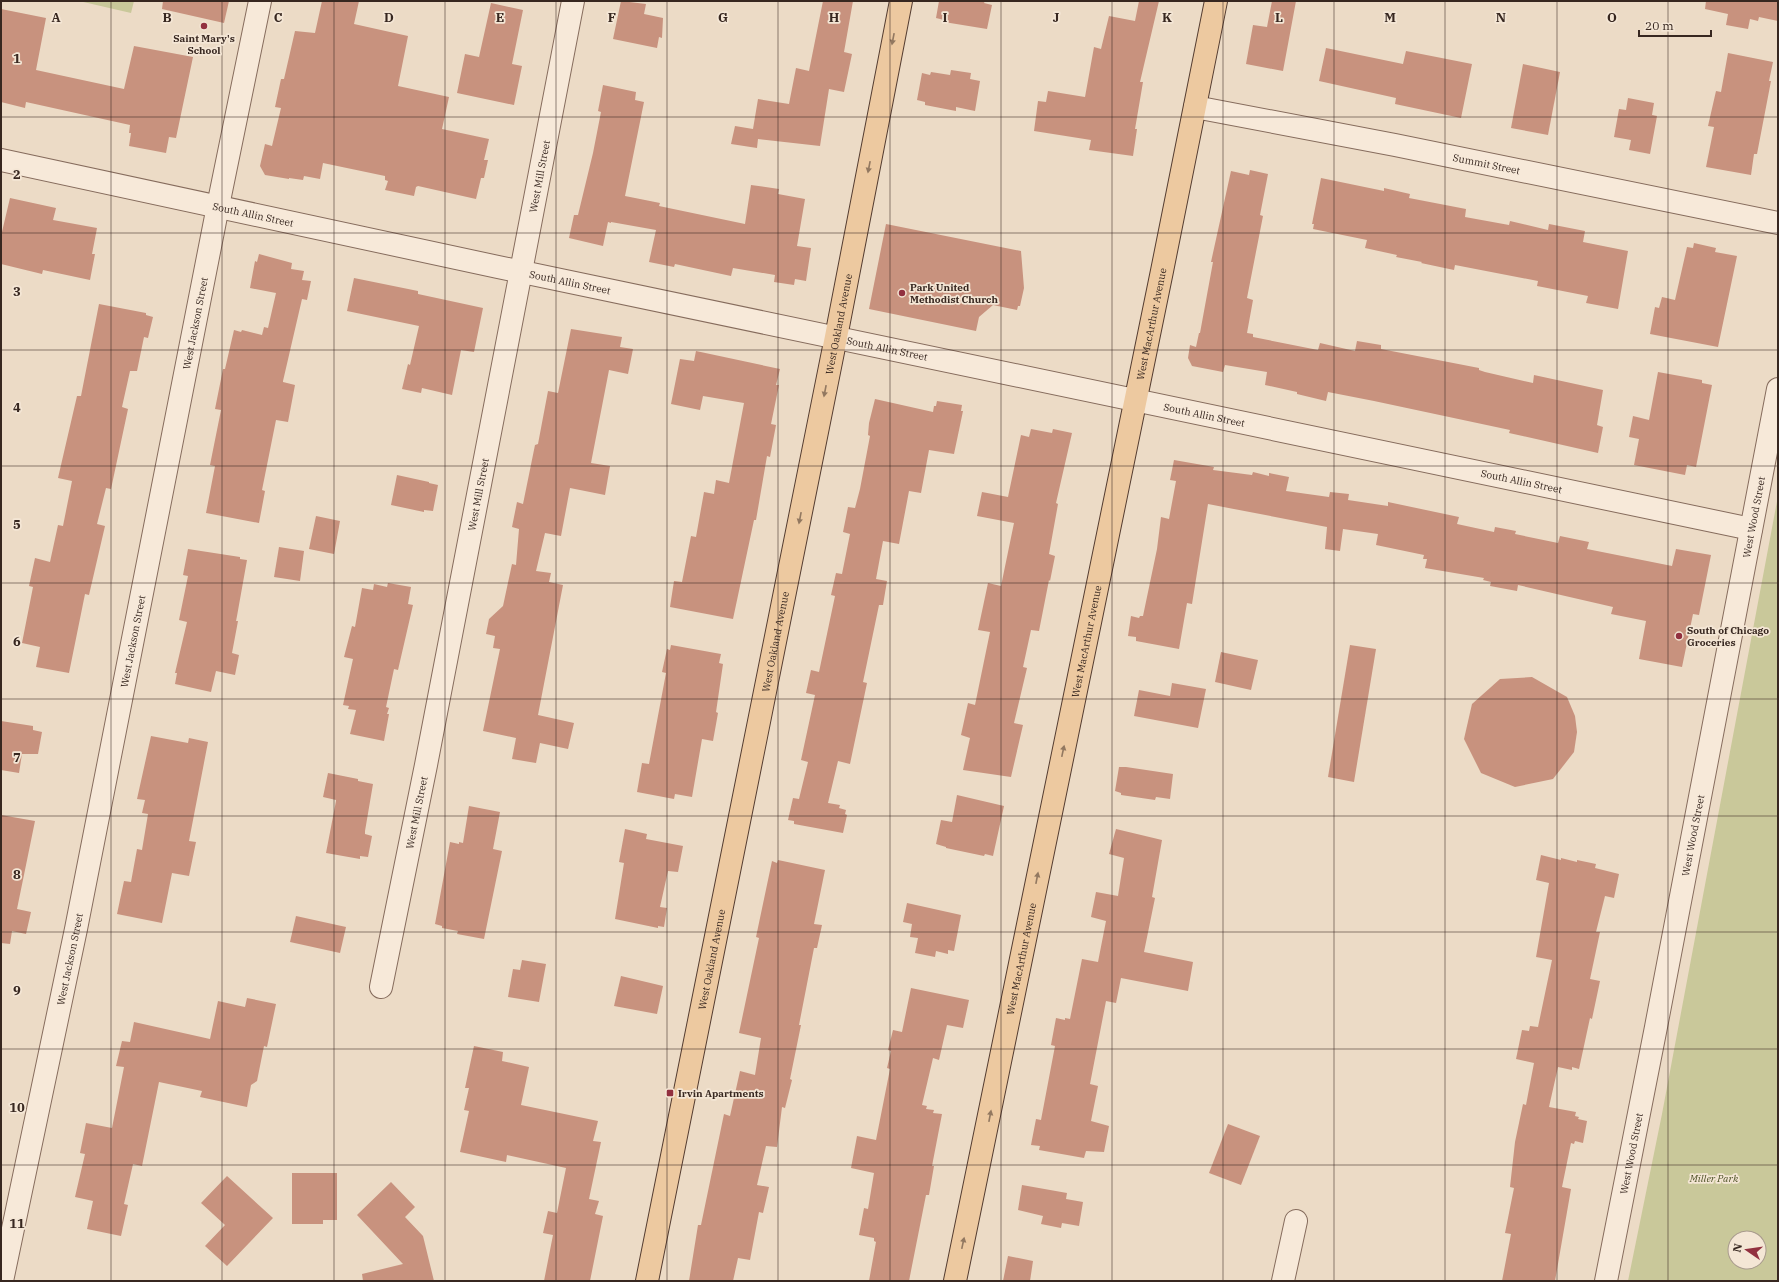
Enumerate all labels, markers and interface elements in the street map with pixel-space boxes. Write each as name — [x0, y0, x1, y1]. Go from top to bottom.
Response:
text: A — [51, 9, 61, 26]
text: B — [162, 9, 172, 26]
text: C — [274, 9, 283, 26]
text: D — [384, 9, 394, 26]
text: E — [496, 9, 504, 26]
text: F — [608, 9, 616, 26]
text: G — [718, 9, 728, 26]
text: H — [829, 9, 840, 26]
text: I — [943, 9, 948, 26]
text: J — [1053, 9, 1060, 26]
text: K — [1162, 9, 1172, 26]
text: L — [1275, 9, 1283, 26]
text: M — [1384, 9, 1396, 26]
text: N — [1496, 9, 1506, 26]
text: O — [1607, 9, 1617, 26]
scale bar — [1639, 12, 1711, 38]
text: 20 m — [1645, 18, 1674, 33]
marker: Saint Mary's School — [199, 21, 209, 31]
place label: Saint Mary's School — [173, 32, 235, 57]
one-way arrow — [890, 33, 896, 45]
text: 1 — [13, 50, 21, 67]
street label: West Mill Street — [526, 139, 553, 214]
street label: Summit Street — [1452, 151, 1522, 177]
one-way arrow — [865, 161, 871, 173]
text: 2 — [13, 166, 21, 183]
street label: South Allin Street — [211, 200, 295, 230]
street label: West MacArthur Avenue — [1134, 267, 1169, 381]
street label: South Allin Street — [528, 268, 612, 297]
street label: West Oakland Avenue — [823, 273, 855, 376]
street label: West Jackson Street — [180, 276, 211, 371]
place label: Park United Methodist Church — [910, 281, 998, 306]
text: 3 — [13, 283, 21, 300]
marker: Park United Methodist Church — [897, 288, 907, 298]
street label: South Allin Street — [845, 334, 929, 364]
one-way arrow — [822, 385, 828, 397]
text: 4 — [13, 399, 21, 416]
street label: South Allin Street — [1162, 400, 1246, 430]
street label: West Mill Street — [465, 457, 492, 532]
street label: South Allin Street — [1480, 467, 1564, 496]
street label: West Wood Street — [1740, 475, 1768, 559]
one-way arrow — [796, 512, 802, 524]
text: 5 — [13, 516, 21, 533]
street label: West MacArthur Avenue — [1069, 584, 1104, 699]
street label: West Oakland Avenue — [759, 590, 792, 693]
street label: West Jackson Street — [118, 594, 149, 689]
place label: South of Chicago Groceries — [1687, 624, 1769, 649]
marker: South of Chicago Groceries — [1674, 631, 1684, 641]
text: 6 — [13, 633, 21, 650]
one-way arrow — [1060, 745, 1066, 757]
text: 7 — [13, 749, 21, 766]
street label: West Mill Street — [403, 775, 431, 850]
street label: West Wood Street — [1679, 793, 1707, 877]
text: 8 — [13, 866, 21, 883]
one-way arrow — [1035, 872, 1041, 884]
street label: West MacArthur Avenue — [1004, 902, 1039, 1016]
street label: West Oakland Avenue — [695, 908, 728, 1011]
street label: West Jackson Street — [54, 912, 86, 1006]
text: 9 — [13, 982, 21, 999]
place label: Irvin Apartments — [678, 1087, 764, 1100]
marker: Irvin Apartments — [665, 1088, 675, 1098]
text: 10 — [9, 1099, 25, 1116]
one-way arrow — [987, 1109, 993, 1122]
street label: West Wood Street — [1617, 1111, 1646, 1195]
park label: Miller Park — [1689, 1172, 1739, 1185]
text: 11 — [9, 1215, 25, 1232]
north arrow — [1727, 1230, 1767, 1270]
one-way arrow — [961, 1237, 967, 1249]
text: N — [1729, 1242, 1745, 1254]

